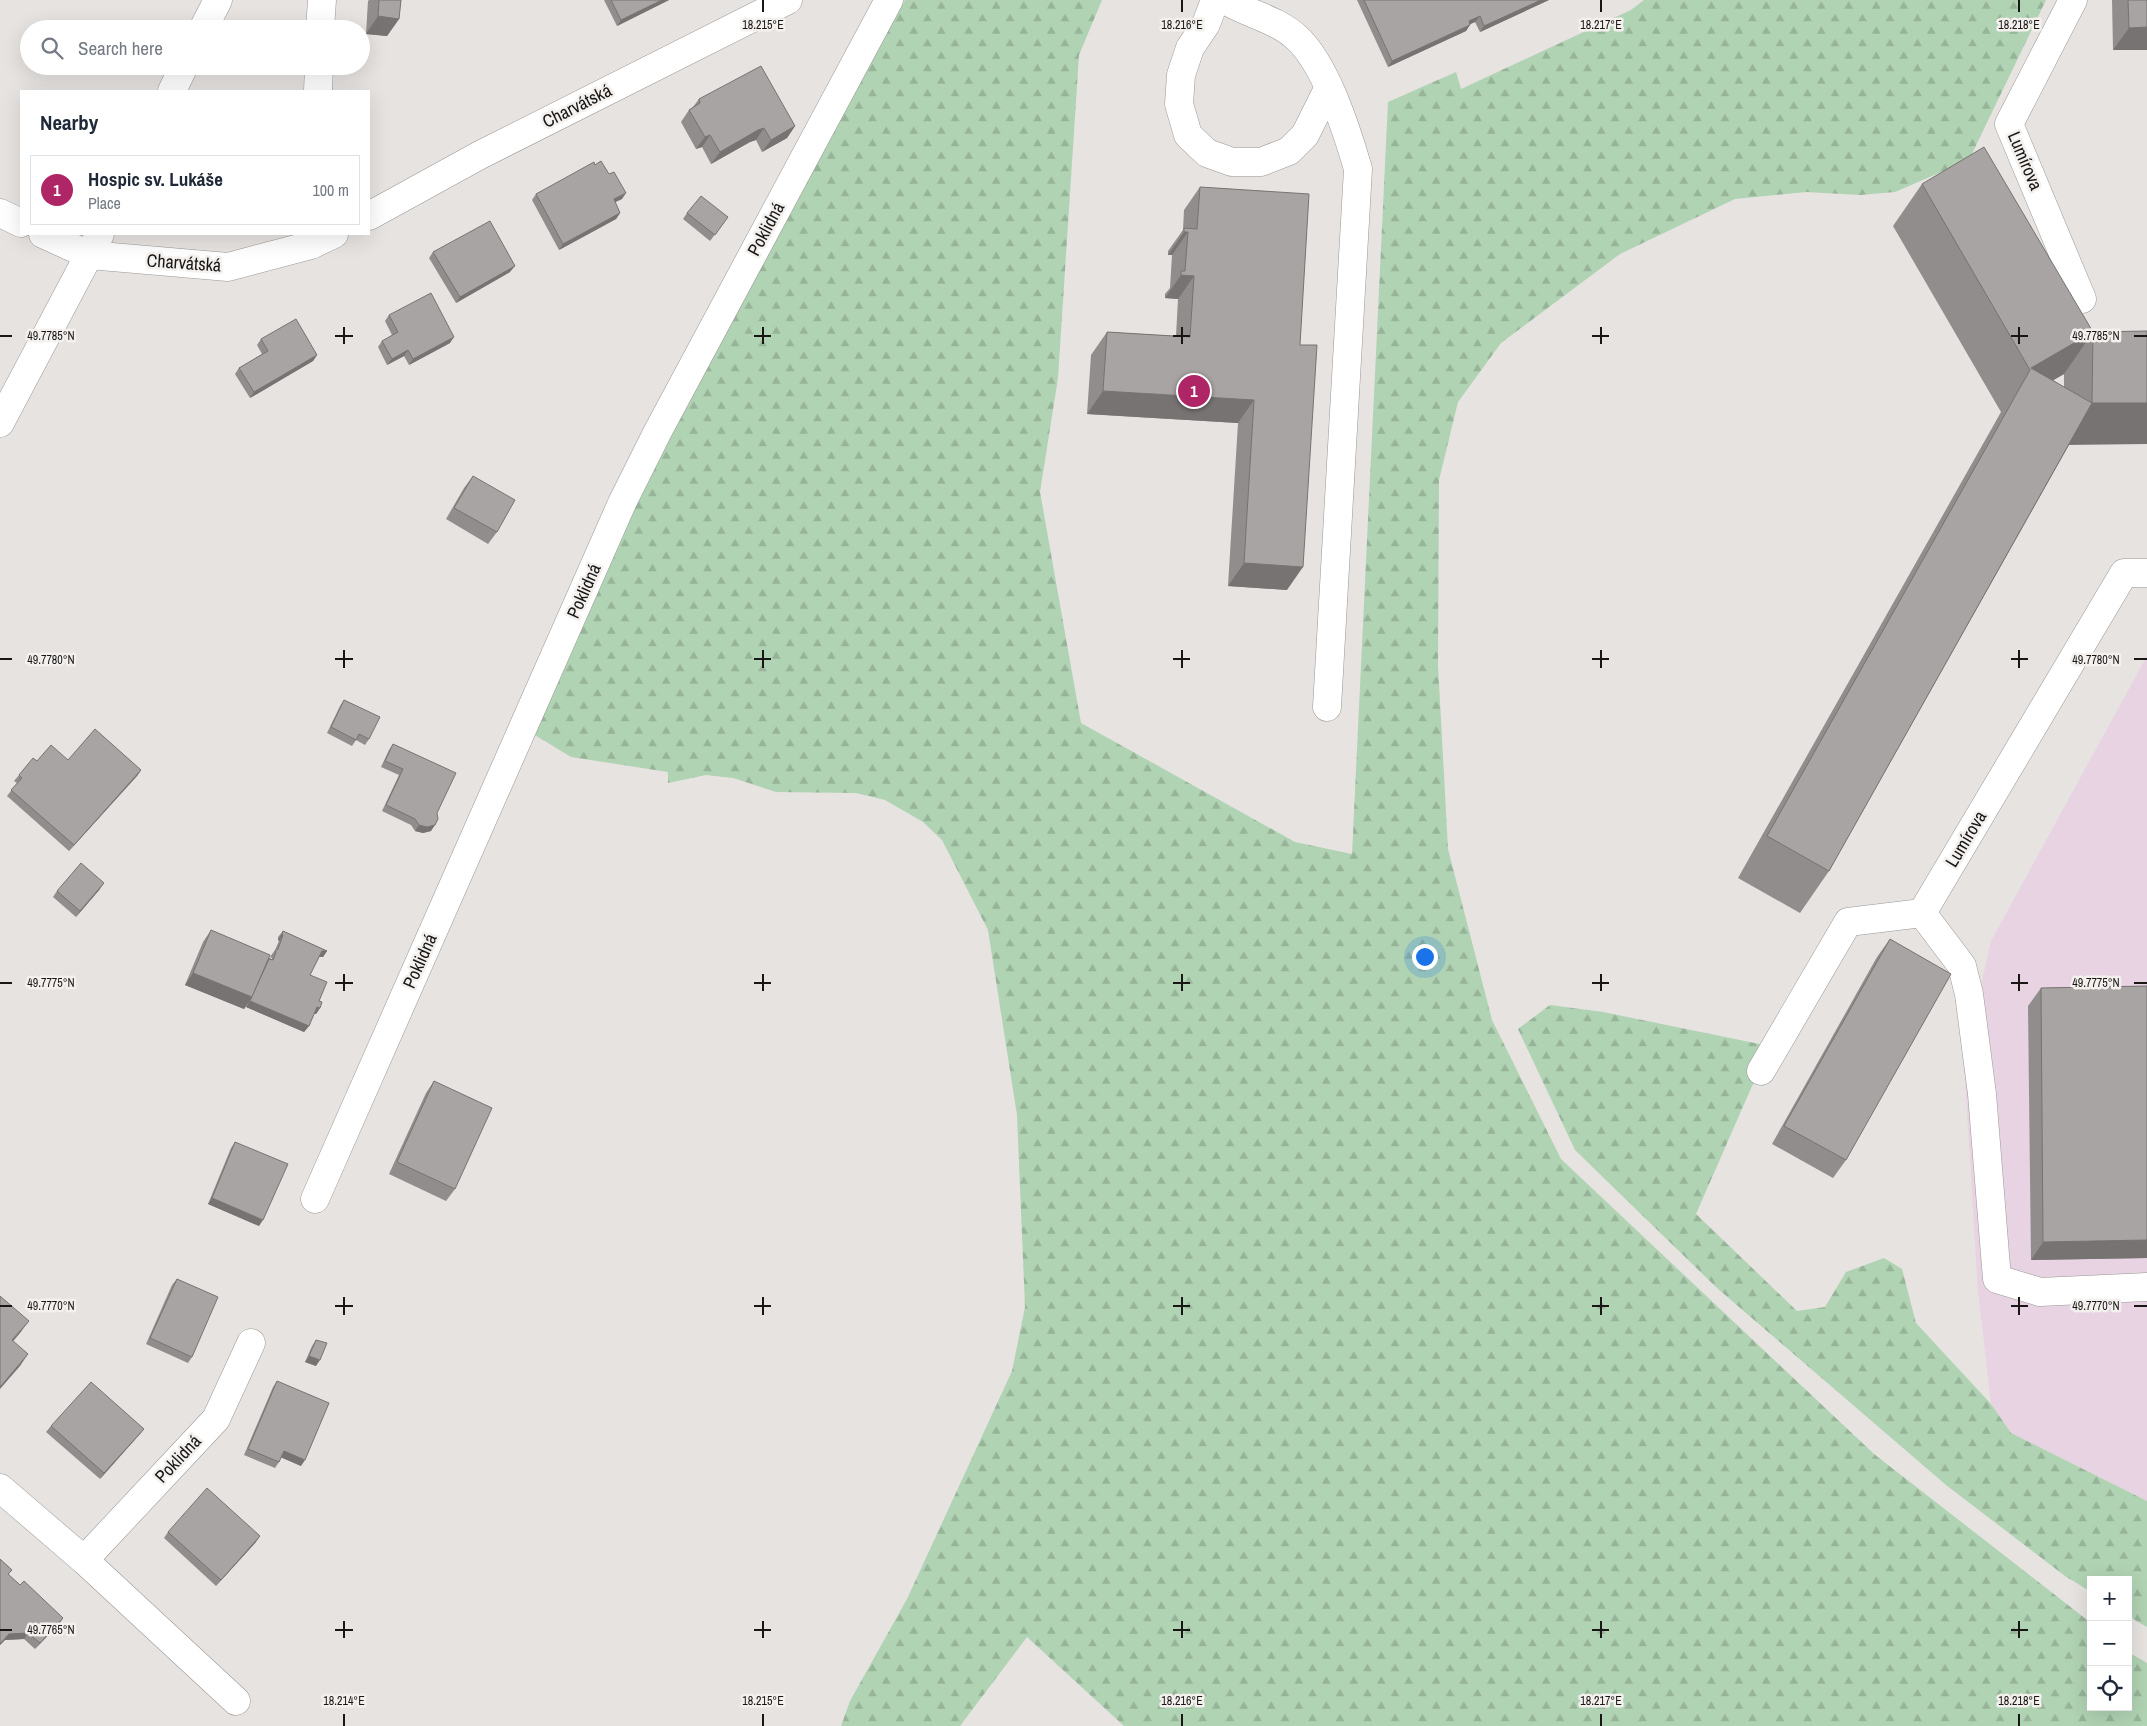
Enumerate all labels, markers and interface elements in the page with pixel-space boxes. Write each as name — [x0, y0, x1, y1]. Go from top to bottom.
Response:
text: 18.215°E — [742, 17, 784, 33]
text: 18.216°E — [1161, 17, 1203, 33]
text: 18.217°E — [1580, 17, 1622, 33]
text: 18.218°E — [1998, 17, 2040, 33]
search box — [20, 20, 370, 75]
icon: search — [38, 34, 66, 62]
text: Search here — [78, 35, 163, 61]
street label: Charvátská — [538, 77, 616, 134]
text: Nearby — [40, 108, 98, 137]
street label: Lumírova — [2002, 128, 2049, 194]
text: Hospic sv. Lukáše — [88, 166, 223, 192]
text: 1 — [53, 179, 61, 201]
text: 100 m — [313, 179, 349, 201]
text: Place — [88, 192, 121, 214]
street label: Poklidná — [741, 198, 790, 260]
street label: Charvátská — [146, 247, 222, 278]
text: 49.7785°N — [27, 328, 75, 344]
text: 49.7785°N — [2072, 328, 2120, 344]
pin: 1 — [1178, 372, 1210, 410]
street label: Poklidná — [560, 559, 607, 622]
text: 49.7780°N — [27, 652, 75, 668]
text: 49.7780°N — [2072, 652, 2120, 668]
street label: Lumírova — [1939, 806, 1992, 872]
street label: Poklidná — [396, 929, 443, 992]
your location — [1412, 944, 1438, 970]
text: 49.7775°N — [27, 975, 75, 991]
text: 49.7775°N — [2072, 975, 2120, 991]
text: 49.7770°N — [27, 1298, 75, 1314]
text: 49.7770°N — [2072, 1298, 2120, 1314]
street label: Poklidná — [149, 1429, 206, 1488]
map controls — [2087, 1576, 2132, 1711]
button: + — [2087, 1576, 2132, 1621]
button: − — [2087, 1621, 2132, 1666]
text: 49.7765°N — [27, 1622, 75, 1638]
button: locate — [2087, 1666, 2132, 1711]
text: 18.214°E — [323, 1693, 365, 1709]
text: 18.215°E — [742, 1693, 784, 1709]
text: 18.216°E — [1161, 1693, 1203, 1709]
text: 18.217°E — [1580, 1693, 1622, 1709]
text: 18.218°E — [1998, 1693, 2040, 1709]

